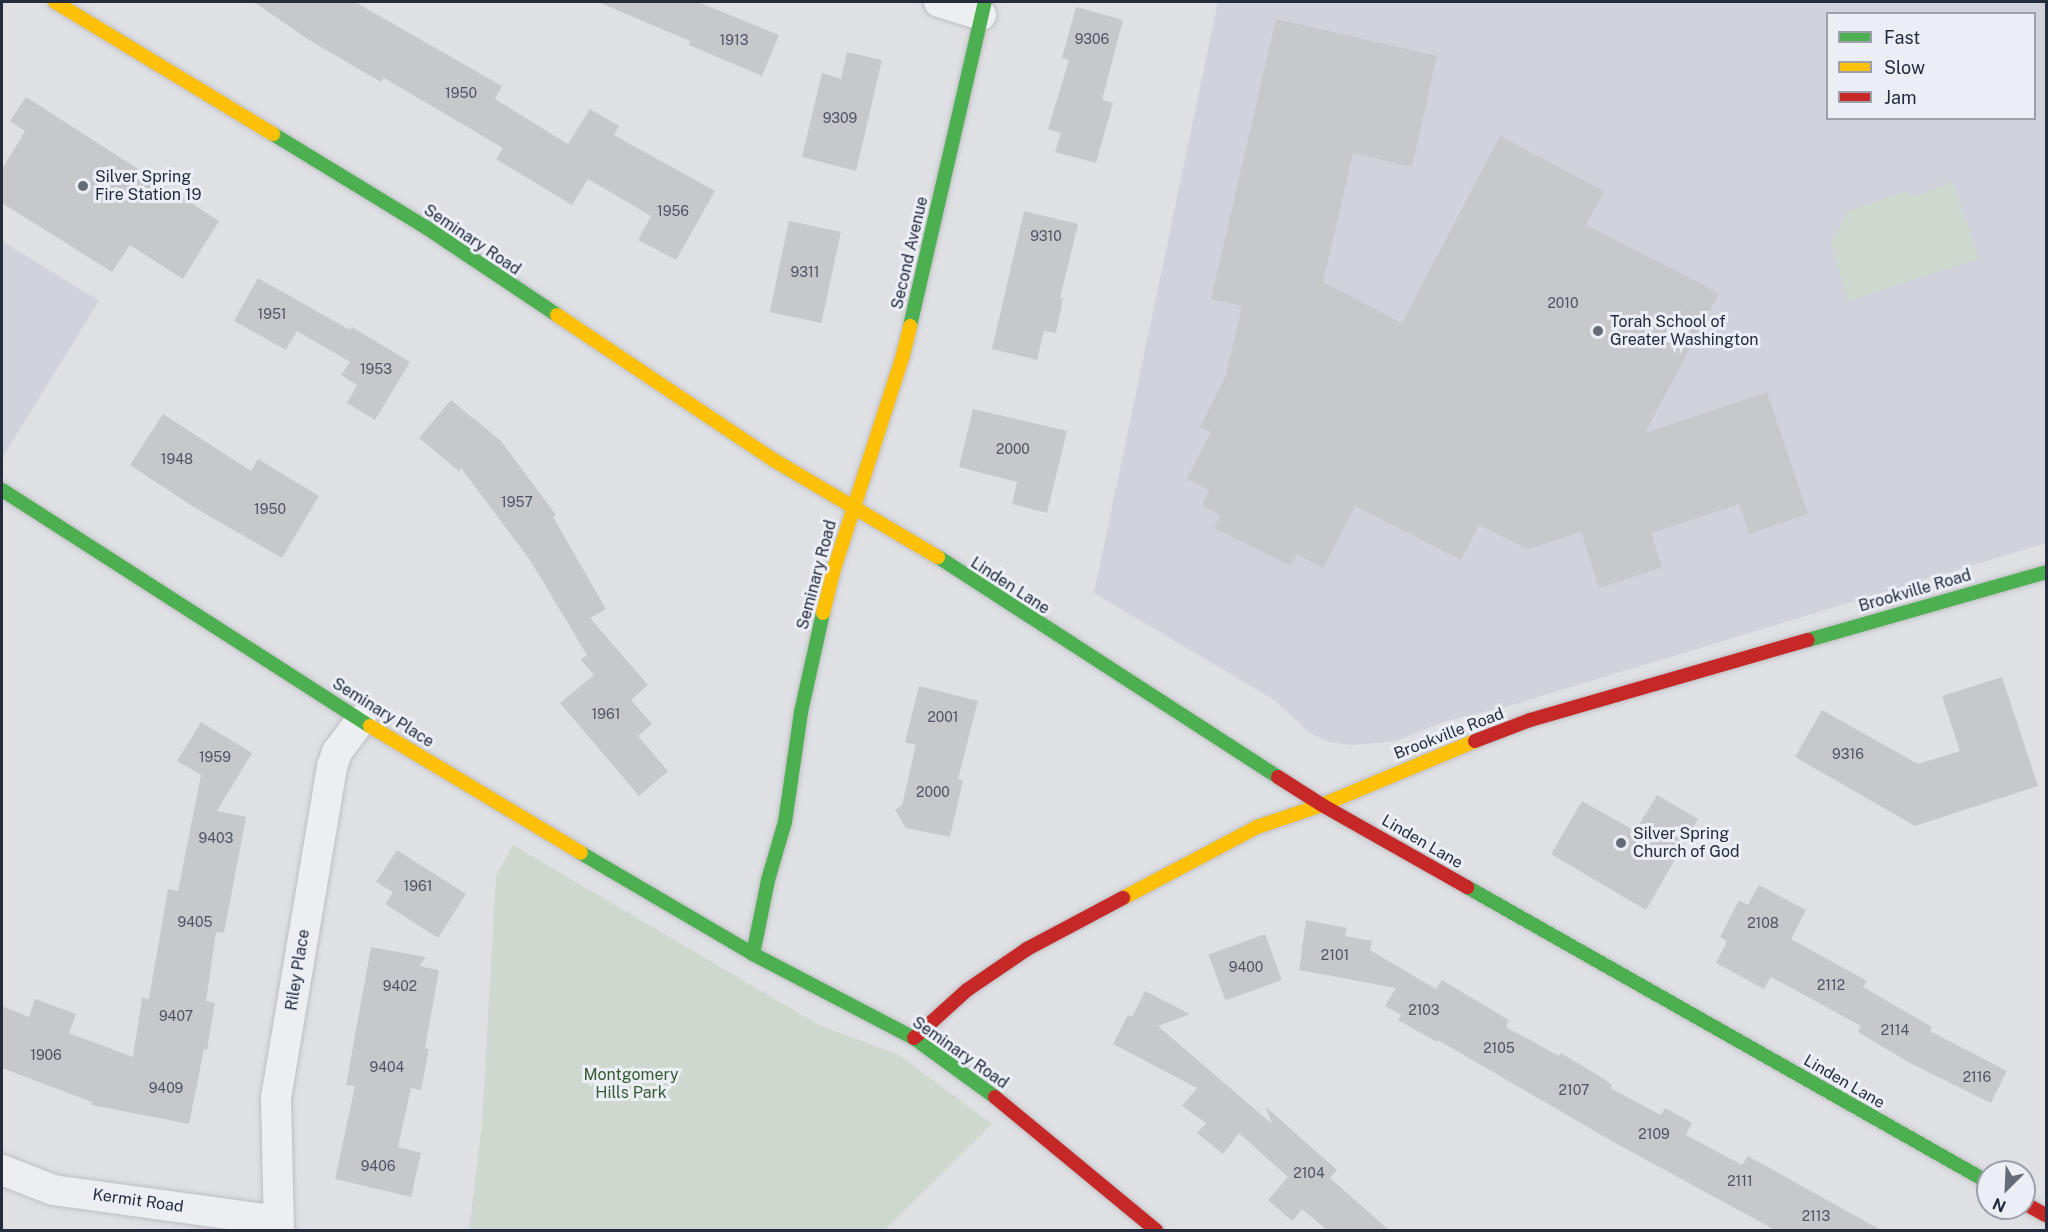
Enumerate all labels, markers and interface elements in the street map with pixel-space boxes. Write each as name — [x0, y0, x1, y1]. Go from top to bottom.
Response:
legend — [1826, 12, 2036, 120]
text: Fast — [1884, 27, 1920, 48]
house number: 9306 — [1075, 31, 1109, 47]
house number: 1913 — [720, 32, 748, 48]
text: Slow — [1884, 57, 1925, 78]
house number: 1950 — [445, 85, 477, 101]
text: Jam — [1884, 87, 1917, 108]
house number: 9309 — [823, 110, 857, 126]
place label: Silver Spring Fire Station 19 — [95, 167, 202, 205]
marker: Silver Spring Fire Station 19 — [76, 179, 90, 193]
street label: Second Avenue — [888, 195, 932, 311]
street label: Seminary Road — [420, 201, 524, 279]
house number: 1956 — [657, 203, 689, 219]
house number: 9310 — [1030, 228, 1062, 244]
house number: 9311 — [791, 264, 819, 280]
house number: 2010 — [1547, 295, 1579, 311]
house number: 1951 — [257, 306, 287, 322]
place label: Torah School of Greater Washington — [1610, 312, 1759, 350]
marker: Torah School of Greater Washington — [1591, 324, 1605, 338]
house number: 1953 — [360, 361, 392, 377]
house number: 2000 — [996, 441, 1030, 457]
house number: 1948 — [161, 451, 193, 467]
house number: 1957 — [501, 494, 533, 510]
house number: 1950 — [254, 501, 286, 517]
street label: Seminary Road — [793, 518, 841, 632]
street label: Linden Lane — [967, 553, 1053, 619]
street label: Brookville Road — [1857, 566, 1973, 616]
street label: Seminary Place — [329, 674, 437, 752]
street label: Brookville Road — [1391, 704, 1507, 764]
house number: 1961 — [592, 706, 620, 722]
house number: 2001 — [927, 709, 959, 725]
house number: 9316 — [1832, 746, 1864, 762]
house number: 1959 — [199, 749, 231, 765]
house number: 2000 — [916, 784, 950, 800]
street label: Linden Lane — [1378, 811, 1466, 873]
place label: Silver Spring Church of God — [1633, 824, 1740, 862]
house number: 9403 — [199, 830, 233, 846]
marker: Silver Spring Church of God — [1614, 836, 1628, 850]
house number: 1961 — [404, 878, 432, 894]
house number: 9405 — [177, 914, 213, 930]
house number: 2108 — [1747, 915, 1779, 931]
street label: Riley Place — [282, 928, 314, 1012]
house number: 2101 — [1321, 947, 1349, 963]
house number: 9400 — [1229, 959, 1263, 975]
house number: 2112 — [1817, 977, 1845, 993]
house number: 9402 — [383, 978, 417, 994]
house number: 2103 — [1408, 1002, 1440, 1018]
house number: 9407 — [159, 1008, 193, 1024]
street label: Seminary Road — [908, 1013, 1012, 1093]
house number: 2114 — [1881, 1022, 1909, 1038]
house number: 2105 — [1483, 1040, 1515, 1056]
house number: 1906 — [30, 1047, 62, 1063]
street label: Linden Lane — [1800, 1051, 1888, 1113]
house number: 9404 — [370, 1059, 404, 1075]
park label: Montgomery Hills Park — [583, 1065, 679, 1103]
house number: 2116 — [1963, 1069, 1991, 1085]
house number: 9409 — [149, 1080, 183, 1096]
house number: 2107 — [1559, 1082, 1589, 1098]
house number: 2109 — [1638, 1126, 1670, 1142]
house number: 9406 — [361, 1158, 395, 1174]
north arrow — [1976, 1160, 2036, 1220]
house number: 2104 — [1293, 1165, 1325, 1181]
house number: 2111 — [1727, 1173, 1753, 1189]
street label: Kermit Road — [91, 1185, 185, 1217]
text: N — [1990, 1194, 2009, 1216]
house number: 2113 — [1802, 1208, 1830, 1224]

